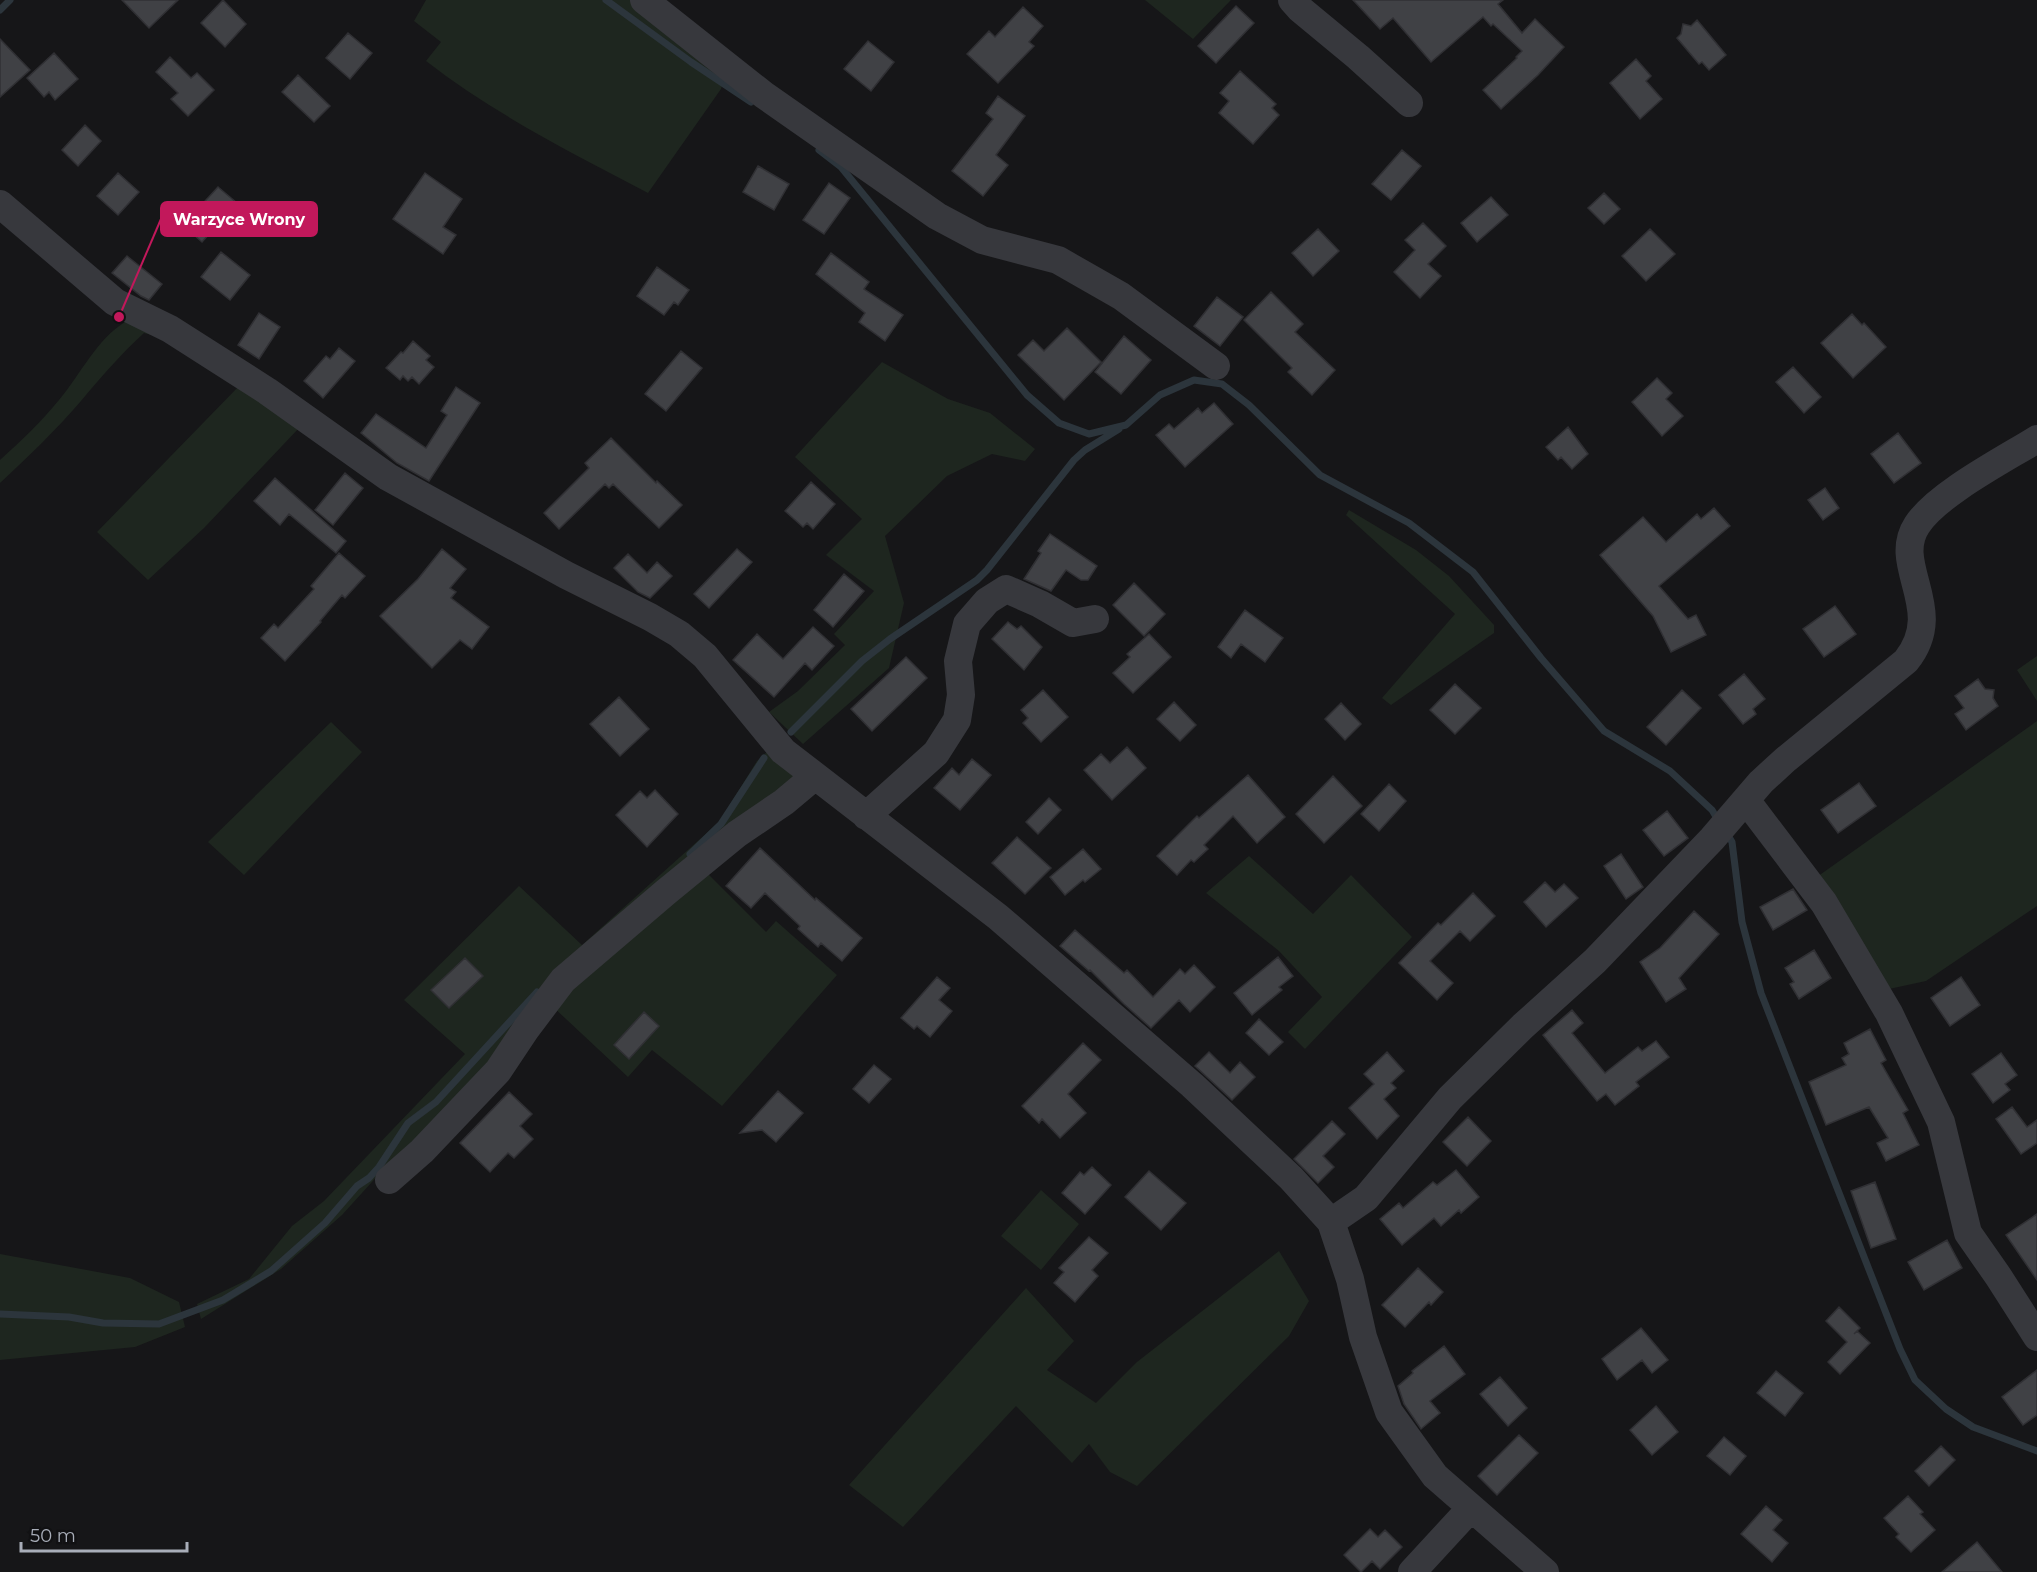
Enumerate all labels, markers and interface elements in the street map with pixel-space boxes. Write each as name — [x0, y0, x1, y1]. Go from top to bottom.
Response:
callout: Warzyce Wrony — [161, 202, 317, 236]
text: Warzyce Wrony — [173, 210, 305, 229]
scale bar — [21, 1515, 188, 1553]
text: 50 m — [30, 1525, 76, 1547]

